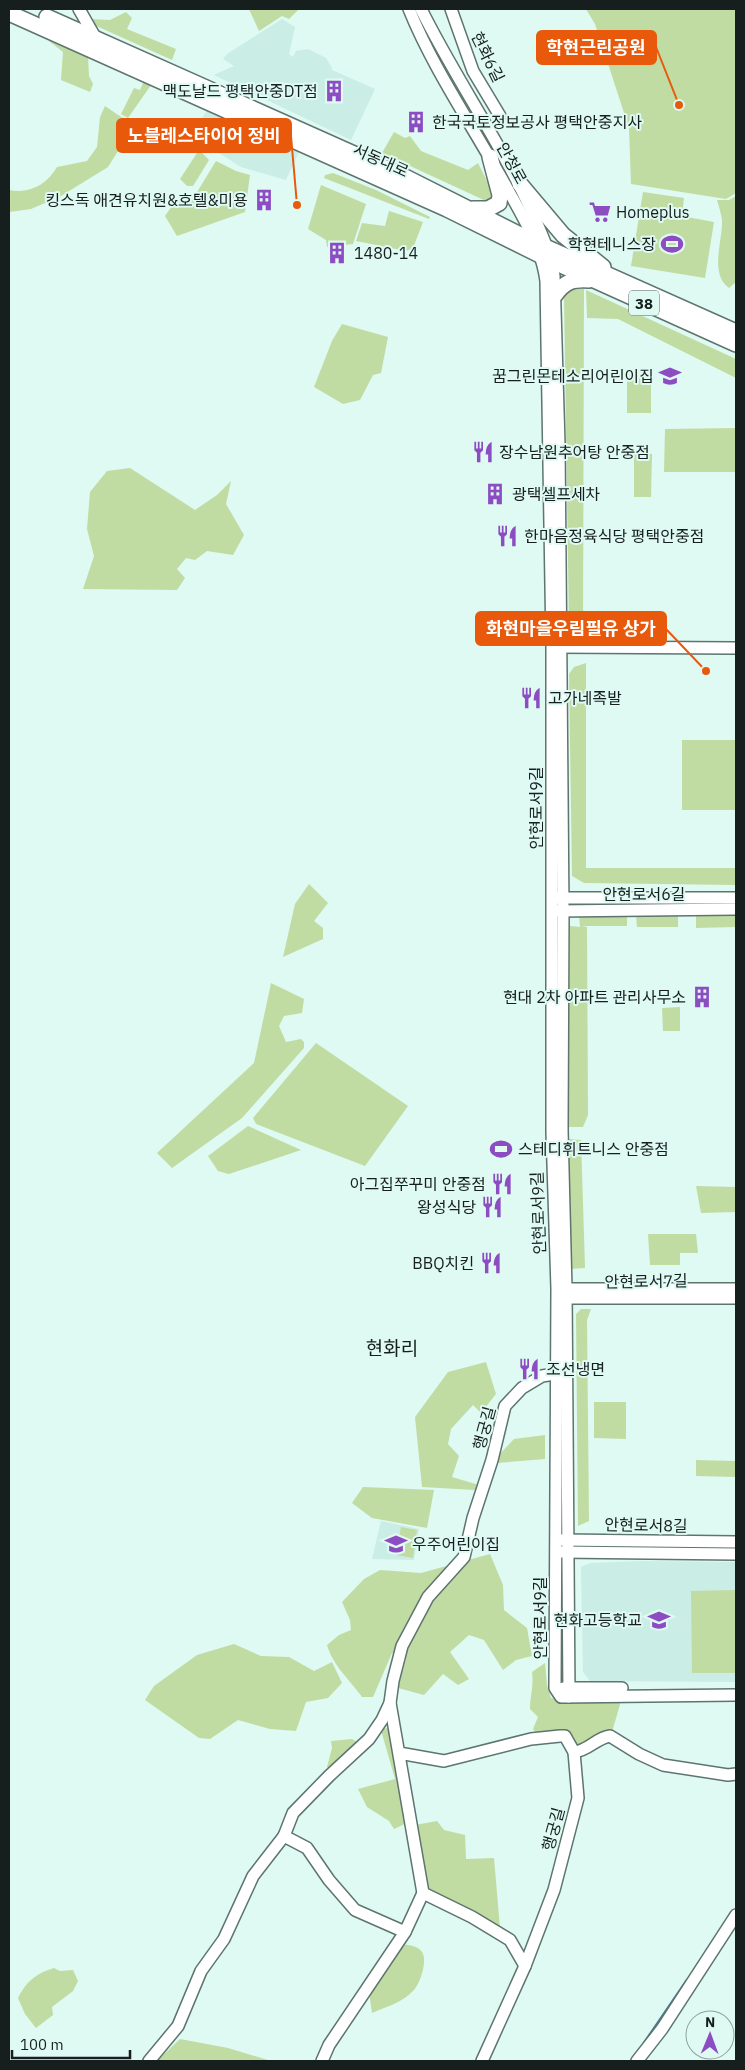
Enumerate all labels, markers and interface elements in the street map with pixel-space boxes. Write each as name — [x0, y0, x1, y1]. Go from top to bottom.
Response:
street label: 현화6길 — [467, 28, 509, 86]
callout: 학현근린공원 — [537, 31, 656, 64]
text: 학현근린공원 — [546, 36, 646, 59]
building icon: 맥도날드 평택안중DT점 — [321, 78, 347, 104]
place label: 맥도날드 평택안중DT점 — [162, 81, 318, 101]
building icon: 한국국토정보공사 평택안중지사 — [403, 109, 429, 135]
place label: 한국국토정보공사 평택안중지사 — [432, 112, 642, 132]
callout: 노블레스타이어 정비 — [117, 119, 291, 152]
text: 노블레스타이어 정비 — [127, 124, 281, 147]
street label: 서동대로 — [350, 139, 412, 181]
street label: 안청로 — [493, 139, 532, 187]
building icon: 킹스독 애견유치원&호텔&미용 — [251, 187, 277, 213]
place label: 킹스독 애견유치원&호텔&미용 — [45, 190, 248, 210]
supermarket icon: Homeplus — [587, 199, 613, 225]
place label: Homeplus — [616, 202, 690, 222]
sports icon: 학현테니스장 — [659, 231, 685, 257]
place label: 학현테니스장 — [568, 234, 656, 254]
building icon: 1480-14 — [324, 240, 350, 266]
place label: 1480-14 — [354, 243, 418, 263]
road number: 38 — [629, 290, 659, 316]
school or university icon: 꿈그린몬테소리어린이집 — [657, 363, 683, 389]
place label: 꿈그린몬테소리어린이집 — [492, 366, 654, 386]
restaurant icon: 장수남원추어탕 안중점 — [470, 439, 496, 465]
place label: 장수남원추어탕 안중점 — [499, 442, 650, 462]
building icon: 광택셀프세차 — [482, 481, 508, 507]
place label: 광택셀프세차 — [512, 484, 601, 504]
restaurant icon: 한마음정육식당 평택안중점 — [494, 523, 520, 549]
place label: 한마음정육식당 평택안중점 — [524, 526, 704, 546]
callout: 화현마을우림필유 상가 — [476, 612, 666, 645]
text: 화현마을우림필유 상가 — [486, 617, 656, 640]
restaurant icon: 고가네족발 — [518, 685, 544, 711]
place label: 고가네족발 — [548, 688, 622, 708]
street label: 안현로서9길 — [526, 766, 546, 850]
street label: 안현로서6길 — [602, 884, 686, 904]
building icon: 현대 2차 아파트 관리사무소 — [689, 984, 715, 1010]
place label: 현대 2차 아파트 관리사무소 — [503, 987, 686, 1007]
sports icon: 스테디휘트니스 안중점 — [488, 1136, 514, 1162]
place label: 스테디휘트니스 안중점 — [518, 1139, 669, 1159]
restaurant icon: 아그집쭈꾸미 안중점 — [489, 1171, 515, 1197]
street label: 안현로서9길 — [527, 1171, 549, 1255]
place label: 아그집쭈꾸미 안중점 — [350, 1174, 486, 1194]
restaurant icon: 왕성식당 — [479, 1194, 505, 1220]
place label: 왕성식당 — [417, 1197, 476, 1217]
restaurant icon: BBQ치킨 — [478, 1250, 504, 1276]
place label: BBQ치킨 — [412, 1253, 474, 1273]
street label: 안현로서7길 — [604, 1270, 688, 1292]
district label: 현화리 — [366, 1336, 418, 1360]
restaurant icon: 조선냉면 — [516, 1356, 542, 1382]
place label: 조선냉면 — [546, 1359, 605, 1379]
street label: 행궁길 — [469, 1404, 499, 1452]
street label: 안현로서8길 — [604, 1514, 688, 1536]
school or university icon: 우주어린이집 — [383, 1531, 409, 1557]
place label: 우주어린이집 — [412, 1534, 500, 1554]
street label: 안현로서9길 — [530, 1576, 550, 1660]
school or university icon: 현화고등학교 — [646, 1607, 672, 1633]
place label: 현화고등학교 — [554, 1610, 642, 1630]
street label: 행궁길 — [538, 1805, 568, 1853]
north arrow — [685, 2010, 735, 2060]
text: N — [705, 2013, 715, 2031]
scale bar — [12, 2028, 130, 2060]
text: 100 m — [20, 2035, 64, 2054]

